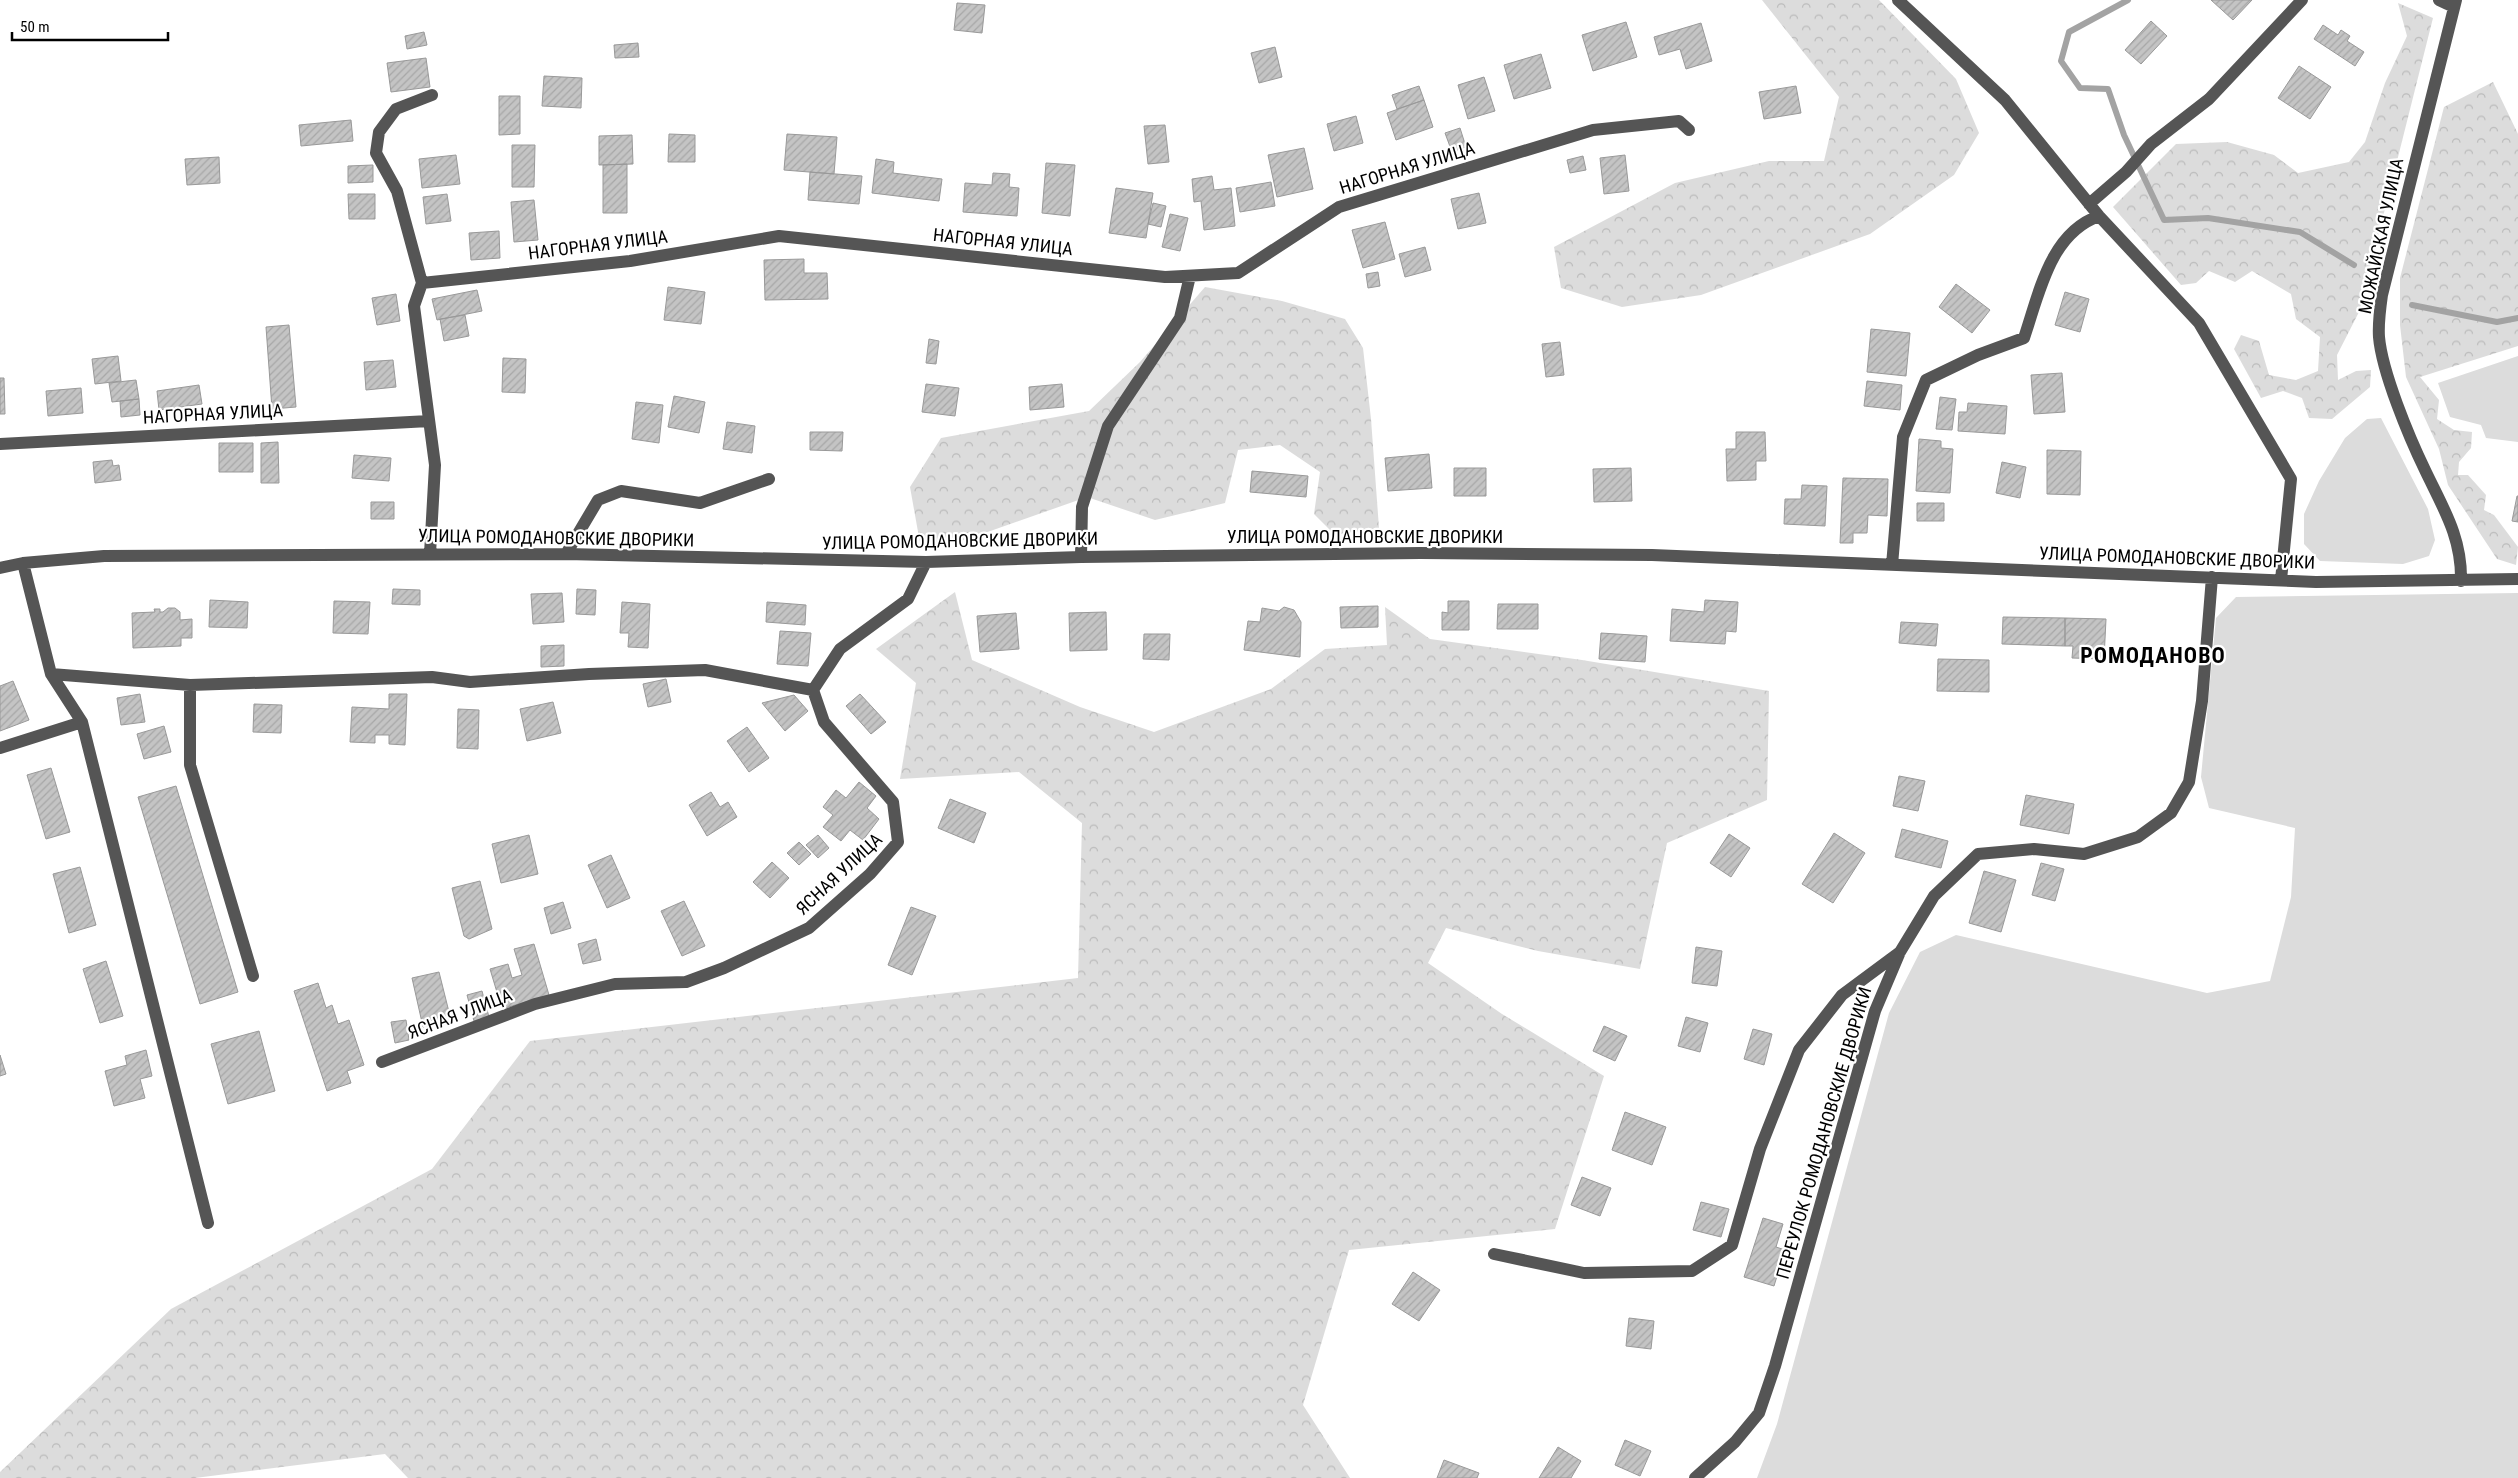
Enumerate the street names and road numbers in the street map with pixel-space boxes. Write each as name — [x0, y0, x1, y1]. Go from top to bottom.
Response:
street label: НАГОРНАЯ УЛИЦА — [1337, 137, 1478, 198]
street label: МОЖАЙСКАЯ УЛИЦА — [2354, 156, 2407, 316]
street label: НАГОРНАЯ УЛИЦА — [932, 224, 1075, 259]
street label: НАГОРНАЯ УЛИЦА — [527, 225, 669, 263]
street label: НАГОРНАЯ УЛИЦА — [142, 399, 284, 428]
street label: УЛИЦА РОМОДАНОВСКИЕ ДВОРИКИ — [418, 525, 694, 550]
street label: УЛИЦА РОМОДАНОВСКИЕ ДВОРИКИ — [1227, 526, 1503, 547]
street label: УЛИЦА РОМОДАНОВСКИЕ ДВОРИКИ — [822, 528, 1098, 553]
street label: УЛИЦА РОМОДАНОВСКИЕ ДВОРИКИ — [2039, 542, 2315, 573]
street label: ЯСНАЯ УЛИЦА — [791, 828, 886, 919]
street label: ЯСНАЯ УЛИЦА — [405, 984, 515, 1043]
street label: ПЕРЕУЛОК РОМОДАНОВСКИЕ ДВОРИКИ — [1772, 984, 1875, 1281]

